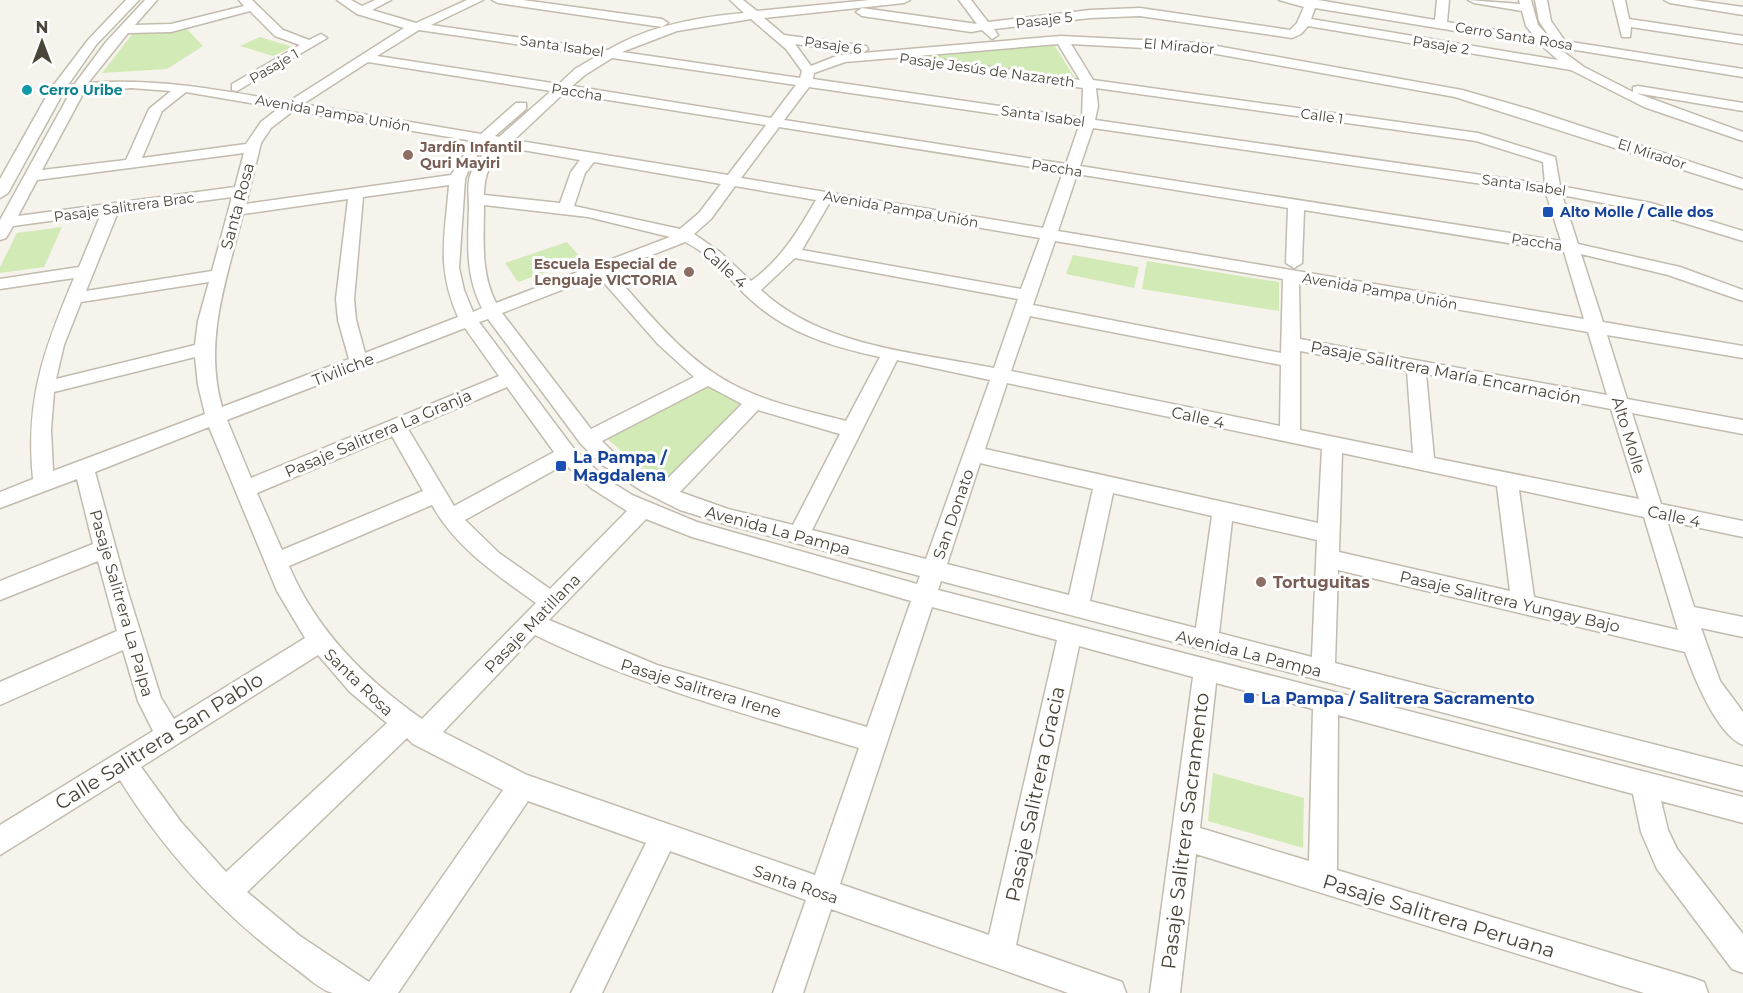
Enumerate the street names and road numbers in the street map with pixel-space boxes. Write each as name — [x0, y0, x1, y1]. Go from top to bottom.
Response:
street label: Pasaje 5 — [1015, 8, 1073, 32]
street label: Cerro Santa Rosa — [1454, 18, 1574, 54]
street label: Santa Isabel — [519, 31, 605, 61]
street label: Pasaje 6 — [803, 32, 863, 58]
street label: Pasaje 2 — [1411, 32, 1471, 58]
street label: El Mirador — [1143, 34, 1216, 58]
street label: Pasaje 1 — [246, 45, 302, 87]
street label: Pasaje Jesús de Nazareth — [898, 49, 1076, 91]
street label: Paccha — [550, 79, 604, 105]
street label: Avenida Pampa Unión — [254, 91, 412, 135]
street label: Santa Isabel — [1000, 101, 1086, 131]
street label: Calle 1 — [1300, 104, 1344, 128]
street label: El Mirador — [1615, 134, 1689, 174]
street label: Paccha — [1030, 155, 1084, 181]
street label: Santa Rosa — [217, 161, 258, 251]
street label: Santa Isabel — [1481, 170, 1567, 200]
street label: Avenida Pampa Unión — [822, 187, 980, 231]
street label: Pasaje Salitrera Brac — [53, 188, 196, 226]
street label: Paccha — [1510, 229, 1564, 255]
street label: Calle 4 — [698, 242, 751, 293]
street label: Avenida Pampa Unión — [1301, 269, 1459, 313]
street label: Pasaje Salitrera María Encarnación — [1309, 337, 1583, 408]
street label: Tiviliche — [310, 349, 377, 390]
street label: Pasaje Salitrera La Granja — [282, 385, 474, 481]
street label: Alto Molle — [1608, 394, 1649, 476]
street label: Calle 4 — [1170, 403, 1227, 432]
street label: San Donato — [929, 467, 978, 562]
street label: Avenida La Pampa — [703, 502, 853, 559]
street label: Calle 4 — [1646, 502, 1703, 531]
street label: Pasaje Salitrera La Palpa — [86, 507, 157, 699]
street label: Pasaje Salitrera Yungay Bajo — [1398, 567, 1622, 636]
street label: Pasaje Matillana — [480, 570, 584, 677]
street label: Avenida La Pampa — [1174, 626, 1324, 681]
street label: Santa Rosa — [320, 645, 397, 720]
street label: Pasaje Salitrera Irene — [618, 655, 783, 722]
street label: Calle Salitrera San Pablo — [50, 667, 268, 815]
street label: Pasaje Salitrera Gracia — [1000, 684, 1070, 904]
street label: Pasaje Salitrera Sacramento — [1156, 691, 1214, 971]
street label: Santa Rosa — [751, 861, 841, 908]
street label: Pasaje Salitrera Peruana — [1320, 869, 1558, 963]

